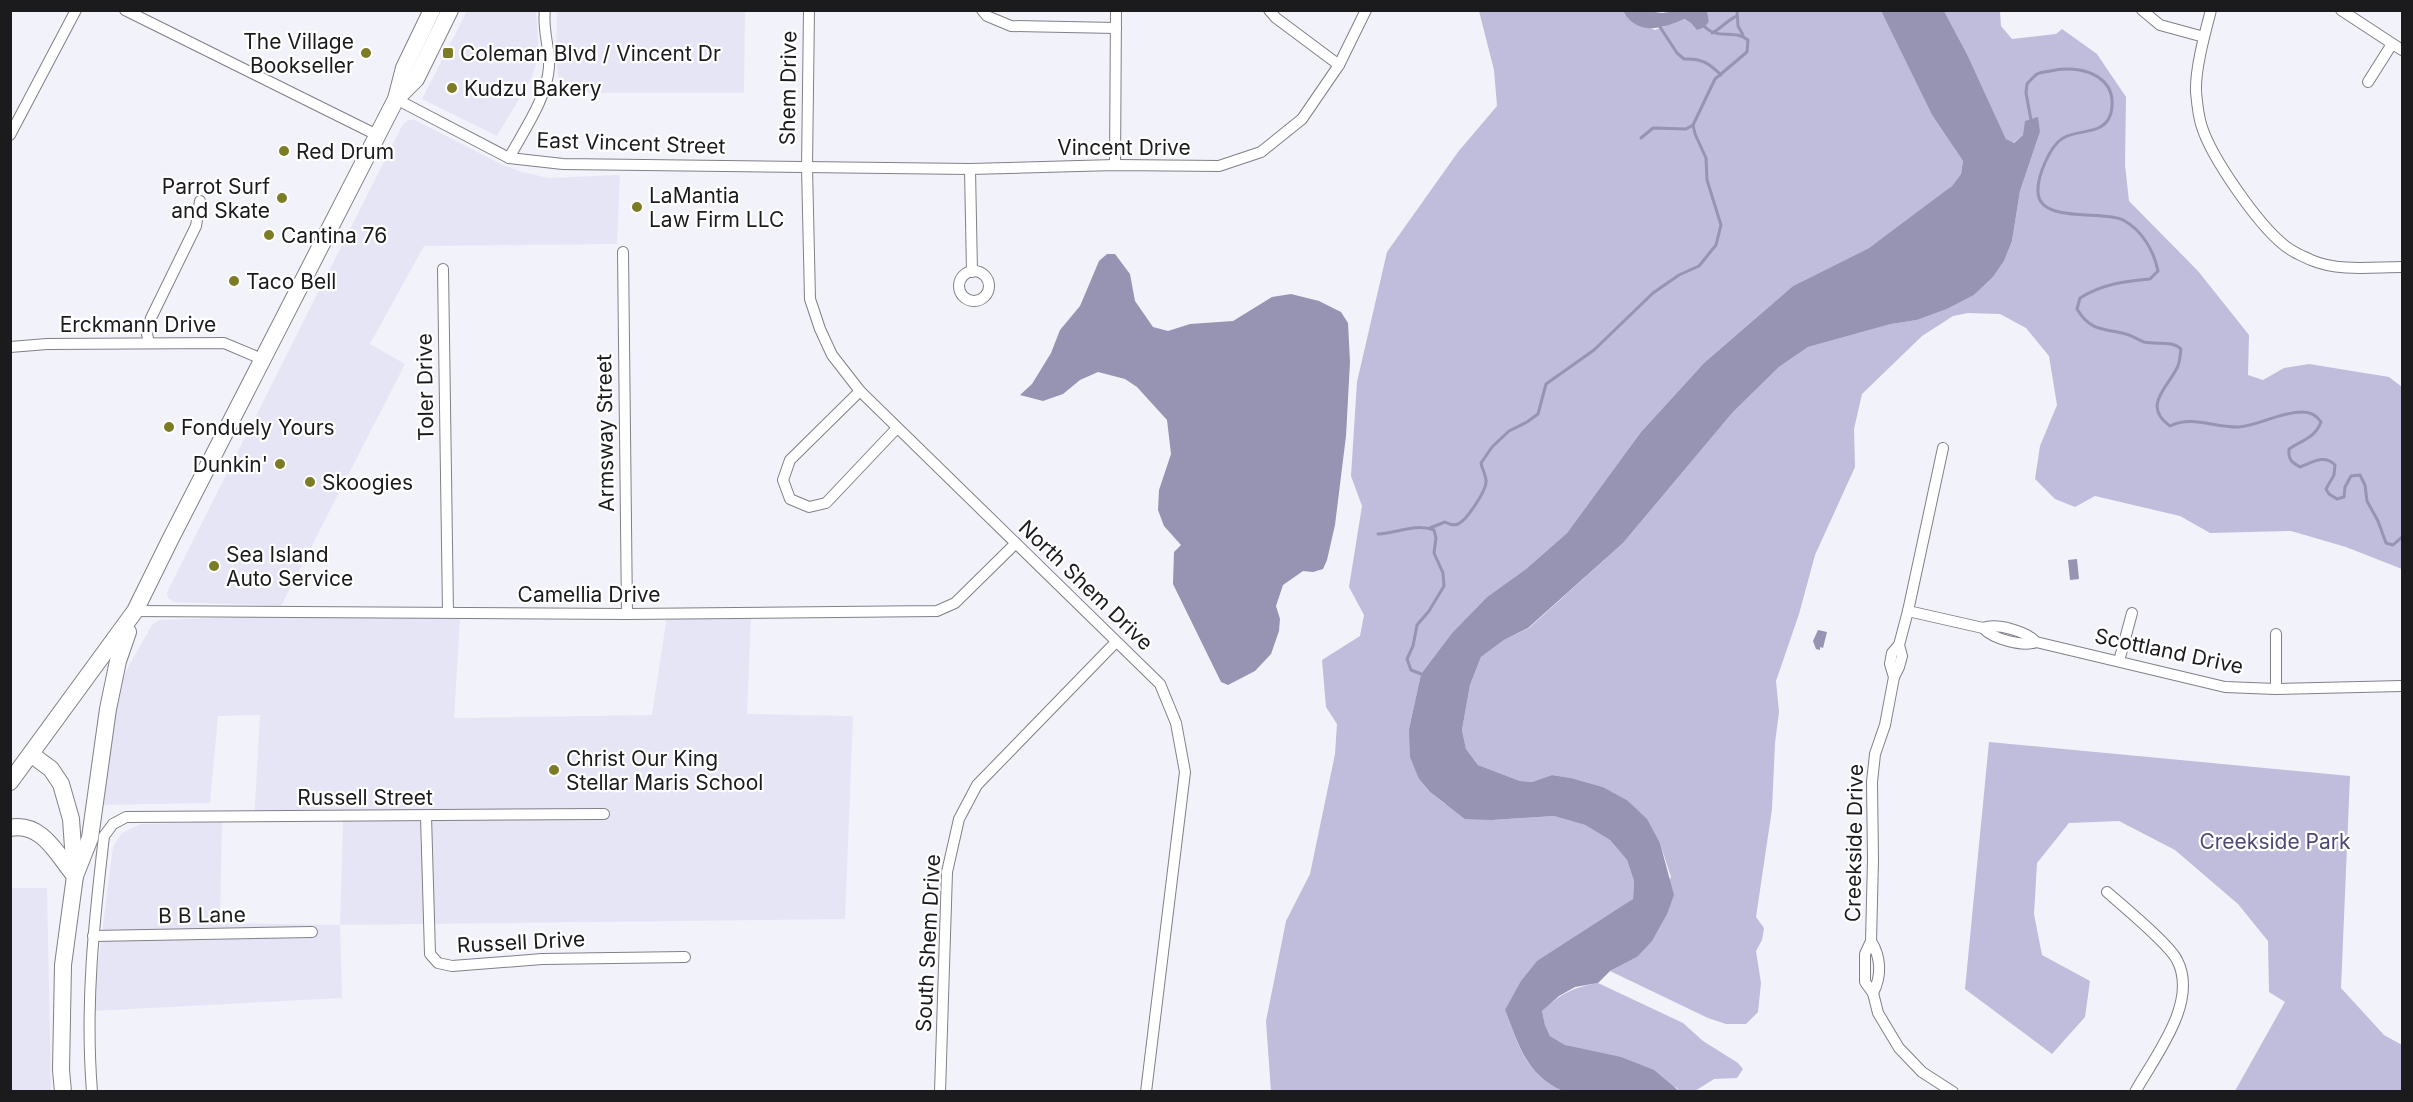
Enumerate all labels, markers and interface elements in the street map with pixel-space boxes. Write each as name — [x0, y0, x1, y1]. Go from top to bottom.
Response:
place label: The Village Bookseller — [243, 29, 354, 78]
street label: Shem Drive — [775, 31, 801, 145]
place label: Coleman Blvd / Vincent Dr — [460, 41, 721, 66]
marker: The Village Bookseller — [359, 46, 373, 60]
marker: Coleman Blvd / Vincent Dr — [441, 46, 455, 60]
place label: Kudzu Bakery — [464, 76, 602, 101]
marker: Kudzu Bakery — [445, 81, 459, 95]
street label: East Vincent Street — [536, 127, 726, 159]
street label: Vincent Drive — [1057, 135, 1191, 160]
place label: Red Drum — [296, 139, 394, 164]
marker: Red Drum — [277, 144, 291, 158]
place label: Parrot Surf and Skate — [162, 174, 270, 223]
place label: LaMantia Law Firm LLC — [649, 183, 784, 232]
marker: Parrot Surf and Skate — [275, 191, 289, 205]
marker: LaMantia Law Firm LLC — [630, 200, 644, 214]
place label: Cantina 76 — [281, 223, 387, 248]
marker: Cantina 76 — [262, 228, 276, 242]
place label: Taco Bell — [246, 269, 336, 294]
marker: Taco Bell — [227, 274, 241, 288]
street label: Erckmann Drive — [60, 312, 216, 337]
street label: Toler Drive — [412, 333, 438, 441]
street label: Armsway Street — [591, 354, 619, 512]
place label: Fonduely Yours — [181, 415, 335, 440]
marker: Fonduely Yours — [162, 420, 176, 434]
place label: Dunkin' — [193, 452, 268, 477]
marker: Dunkin' — [273, 457, 287, 471]
place label: Skoogies — [322, 470, 413, 495]
marker: Skoogies — [303, 475, 317, 489]
street label: North Shem Drive — [1014, 515, 1158, 655]
place label: Sea Island Auto Service — [226, 542, 353, 591]
marker: Sea Island Auto Service — [207, 559, 221, 573]
street label: Camellia Drive — [518, 582, 660, 607]
street label: Scottland Drive — [2092, 623, 2246, 679]
place label: Christ Our King Stellar Maris School — [566, 746, 763, 795]
marker: Christ Our King Stellar Maris School — [547, 763, 561, 777]
street label: Creekside Drive — [1840, 764, 1868, 922]
street label: Russell Street — [297, 785, 433, 810]
park label: Creekside Park — [2199, 829, 2351, 854]
street label: South Shem Drive — [911, 853, 945, 1033]
street label: B B Lane — [158, 902, 246, 928]
street label: Russell Drive — [456, 926, 586, 958]

